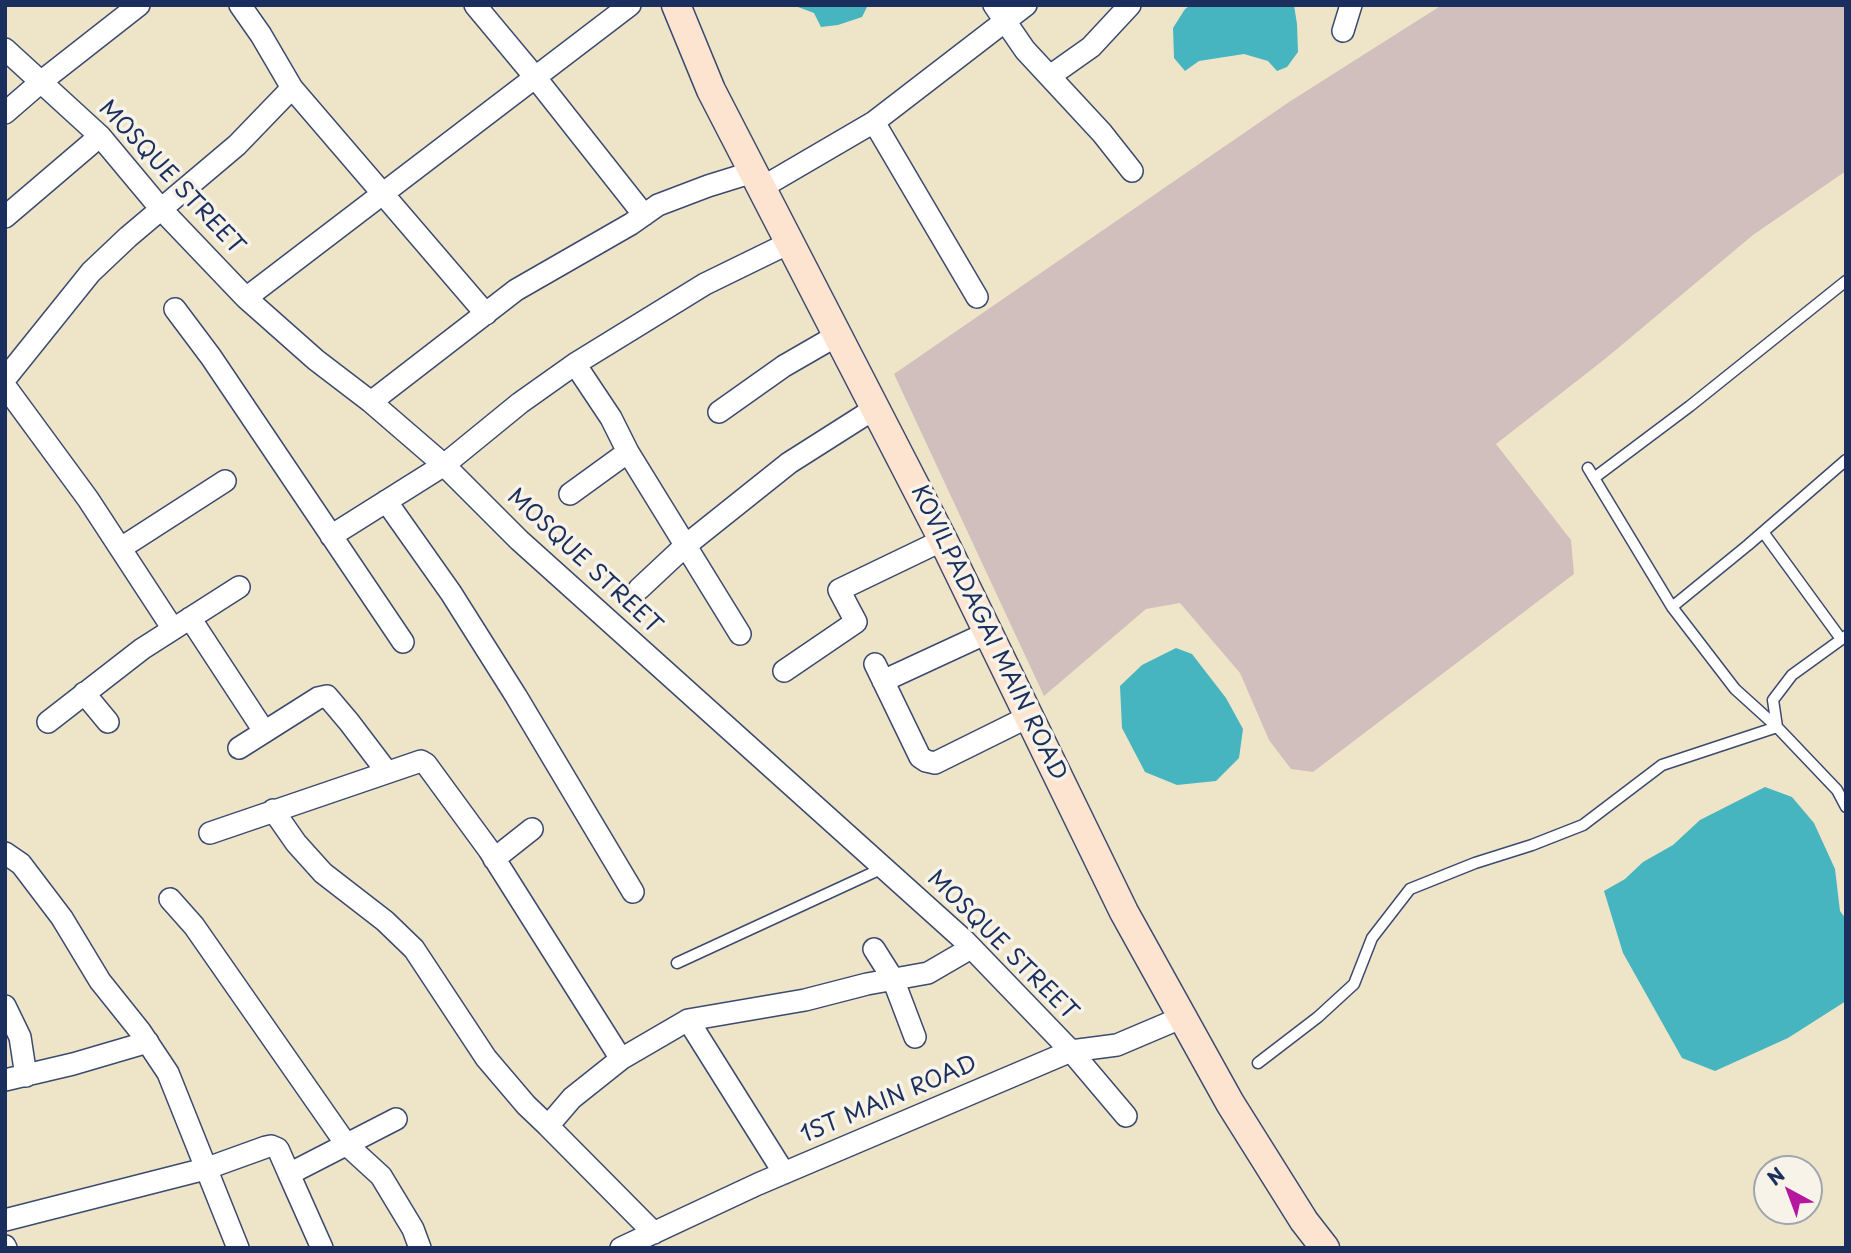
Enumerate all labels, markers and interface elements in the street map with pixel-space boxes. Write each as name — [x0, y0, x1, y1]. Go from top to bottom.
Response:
street label: MOSQUE STREET — [92, 95, 250, 261]
street label: KOVILPADAGAI MAIN ROAD — [904, 481, 1072, 785]
street label: MOSQUE STREET — [501, 483, 667, 641]
street label: MOSQUE STREET — [921, 865, 1083, 1027]
street label: 1ST MAIN ROAD — [797, 1050, 981, 1150]
north arrow — [1753, 1155, 1823, 1225]
text: N — [1761, 1160, 1790, 1191]

